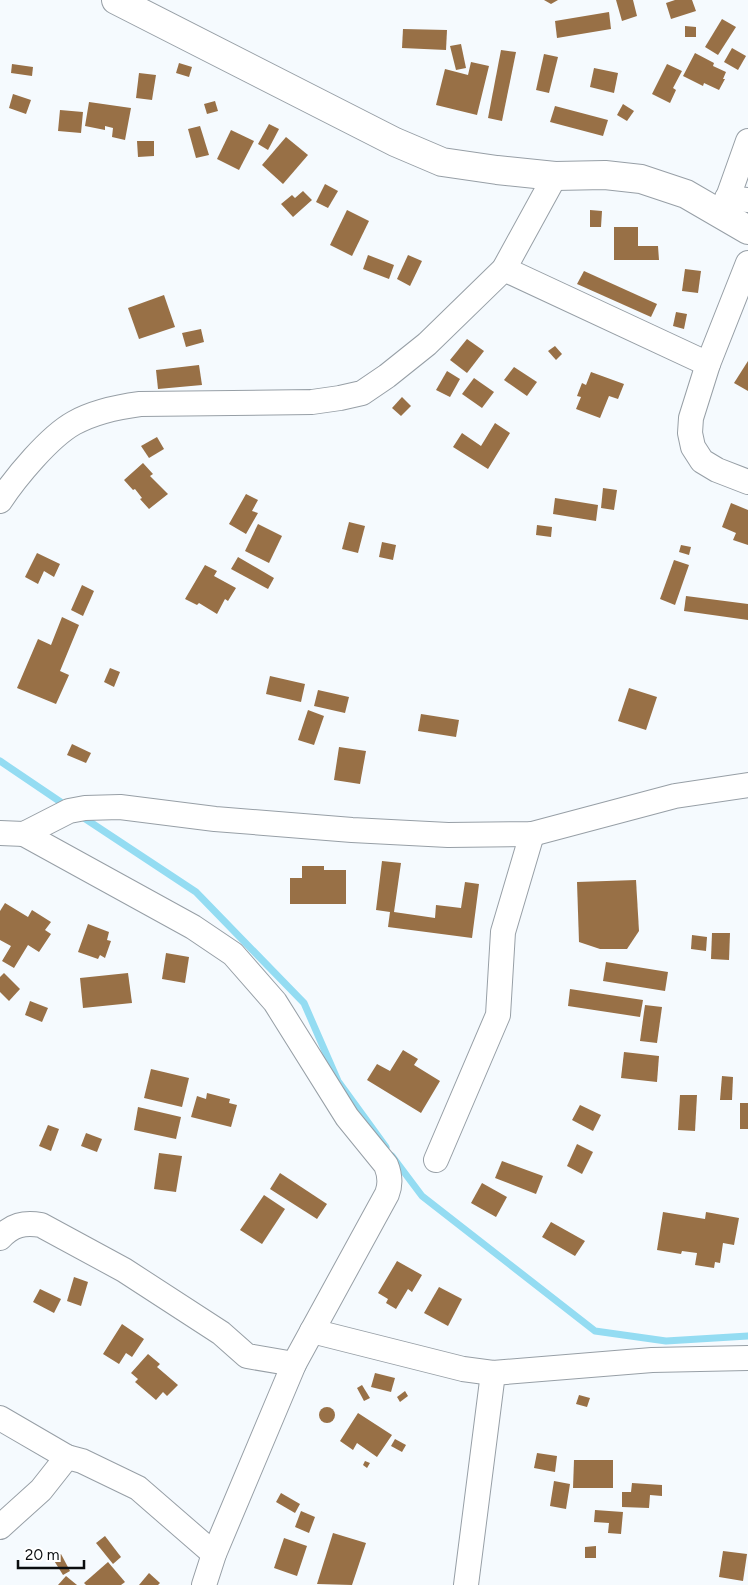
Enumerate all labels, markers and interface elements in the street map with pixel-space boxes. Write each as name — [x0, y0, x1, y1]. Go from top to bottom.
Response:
scale bar — [18, 1538, 84, 1570]
text: 20 m — [25, 1546, 59, 1564]

